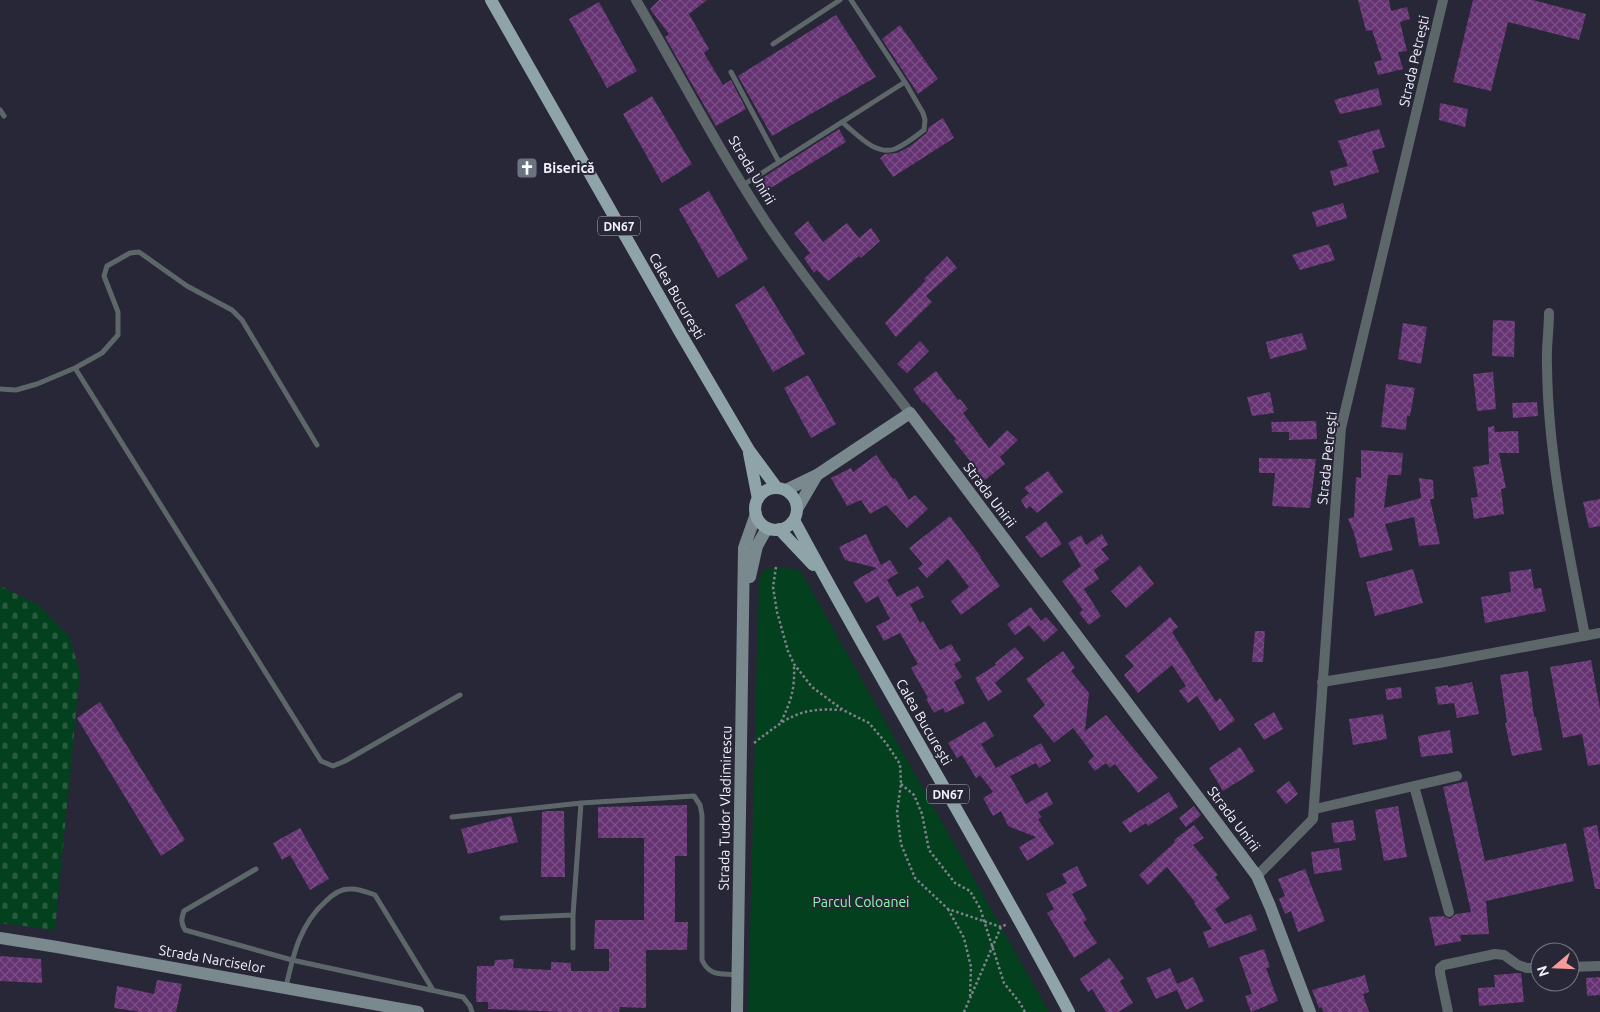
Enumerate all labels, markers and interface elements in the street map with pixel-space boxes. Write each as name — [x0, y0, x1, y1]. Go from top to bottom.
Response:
street label: Strada Petrești — [1396, 14, 1432, 108]
street label: Strada Unirii — [725, 133, 779, 207]
church icon: Biserică — [515, 156, 539, 180]
place label: Biserică — [543, 160, 595, 176]
road number: DN67 — [598, 217, 640, 236]
street label: Calea București — [646, 250, 708, 342]
street label: Strada Petrești — [1314, 411, 1340, 505]
street label: Strada Unirii — [960, 459, 1020, 531]
street label: Calea București — [893, 676, 955, 768]
street label: Strada Tudor Vladimirescu — [716, 726, 734, 890]
street label: Strada Unirii — [1204, 783, 1264, 855]
road number: DN67 — [927, 784, 969, 804]
park label: Parcul Coloanei — [812, 894, 910, 910]
street label: Strada Narciselor — [158, 942, 267, 976]
north arrow — [1530, 942, 1580, 992]
text: N — [1533, 964, 1552, 979]

